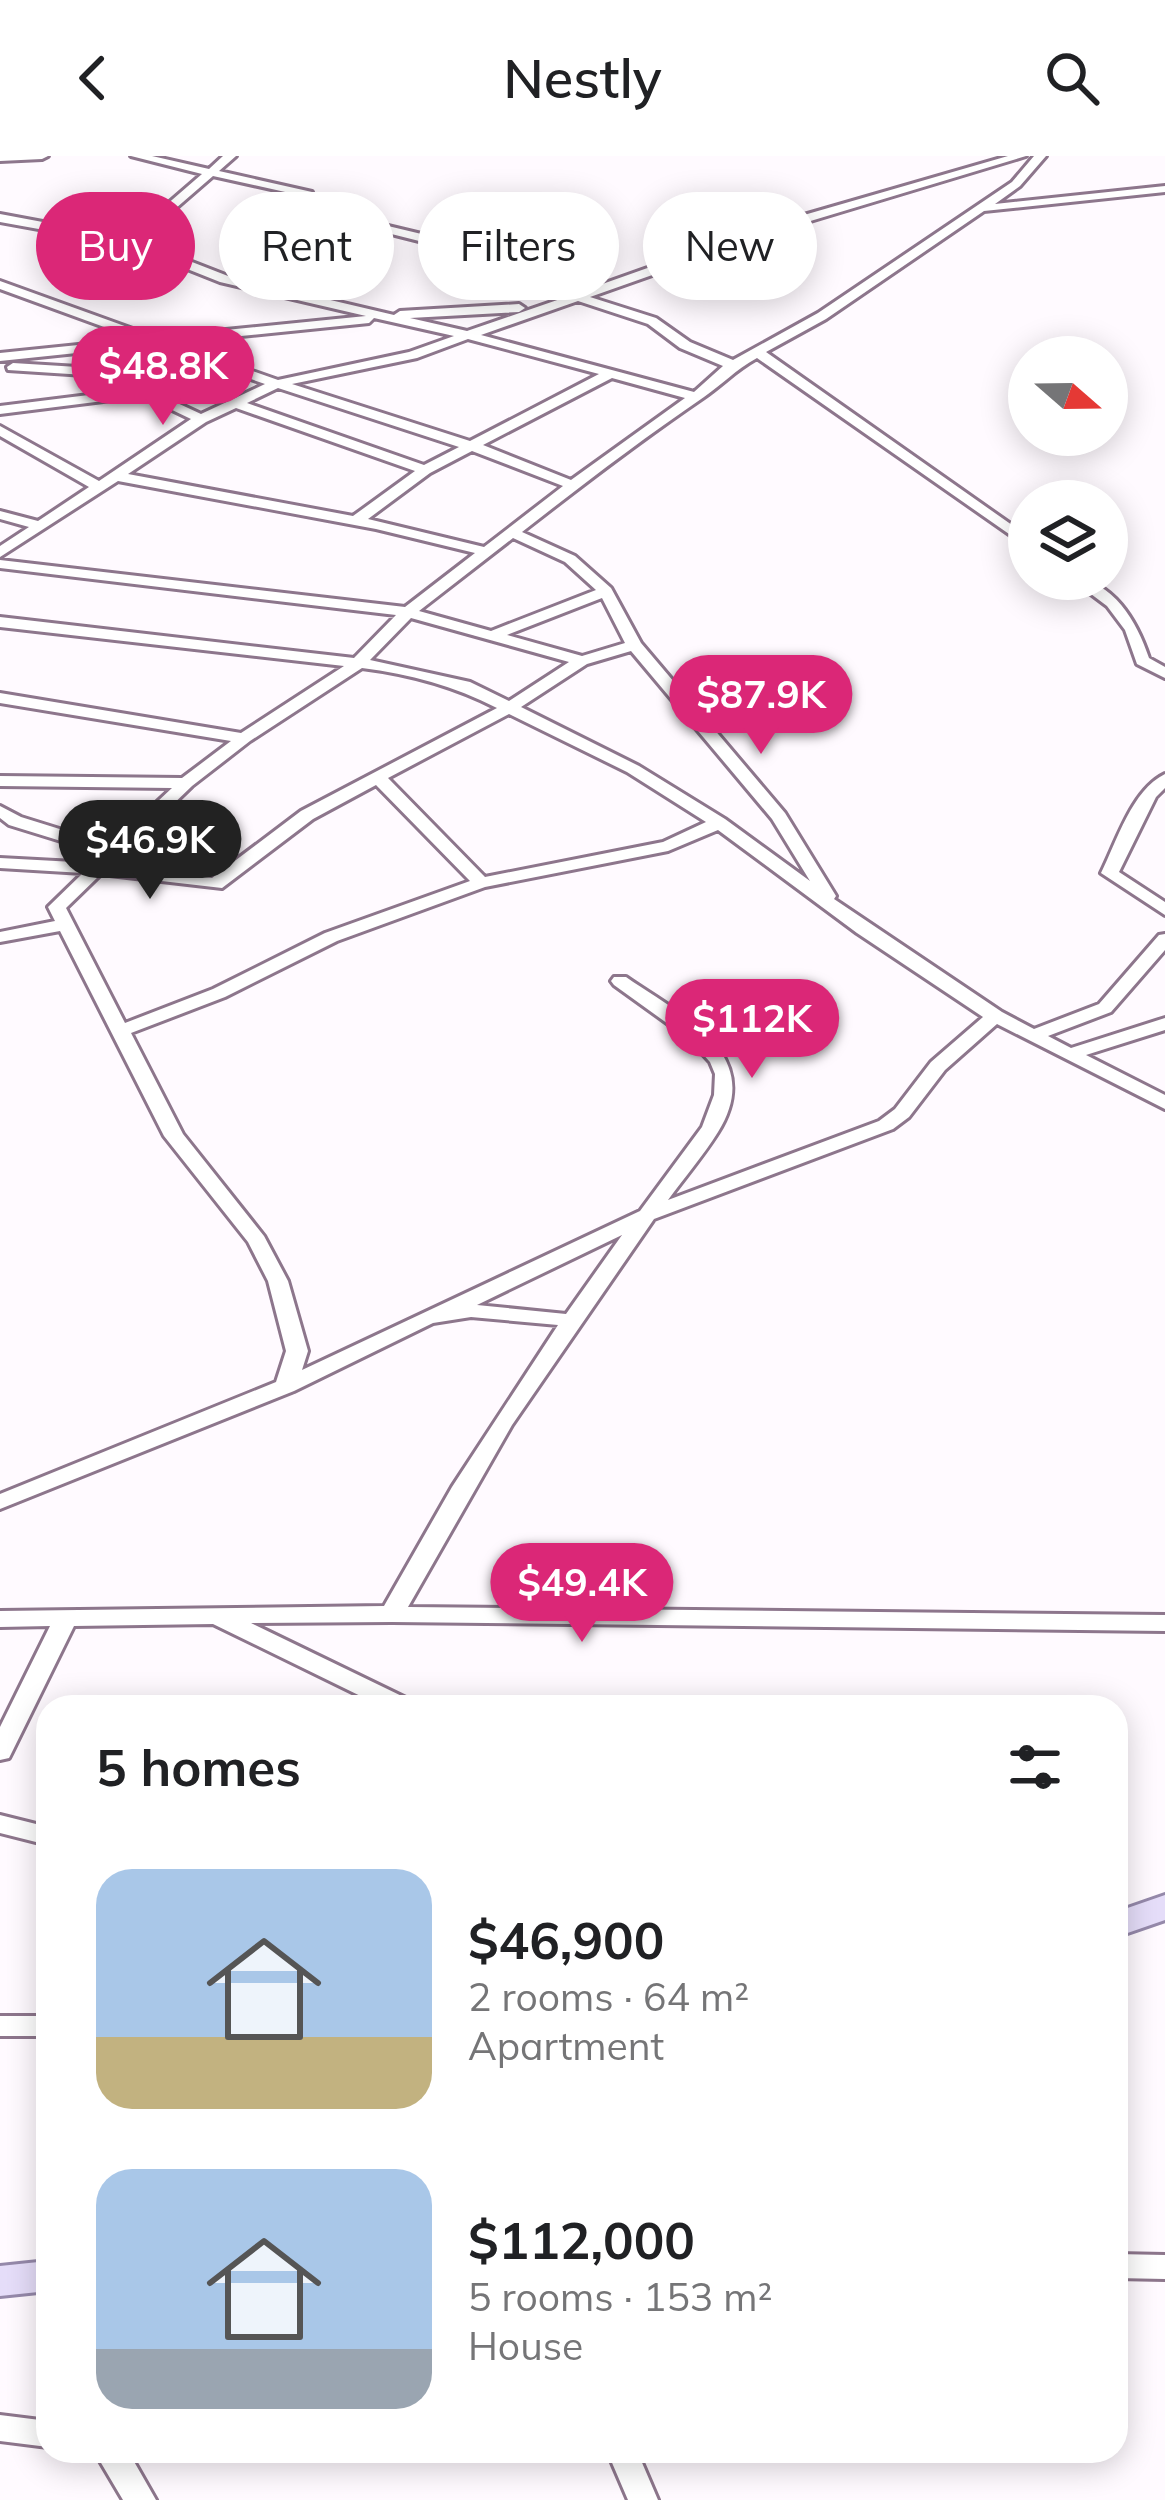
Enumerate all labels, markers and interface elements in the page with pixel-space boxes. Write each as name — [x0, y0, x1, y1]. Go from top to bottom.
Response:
text: Nestly — [503, 44, 662, 112]
icon: back — [60, 45, 126, 111]
icon: search — [1039, 45, 1105, 111]
chip: Buy — [36, 192, 195, 300]
chip: Rent — [219, 192, 394, 300]
chip: Filters — [418, 192, 619, 300]
chip: New — [643, 192, 817, 300]
pin: $48.8K — [65, 326, 261, 428]
north arrow — [1008, 336, 1128, 456]
map controls — [1008, 336, 1128, 600]
text: $48.8K — [98, 340, 228, 389]
button: layers — [1008, 480, 1128, 600]
pin: $87.9K — [663, 655, 859, 757]
text: $87.9K — [696, 669, 826, 718]
pin: $46.9K — [52, 800, 248, 902]
text: $46.9K — [85, 814, 215, 863]
pin: $112K — [668, 979, 836, 1081]
text: $112K — [692, 993, 812, 1042]
pin: $49.4K — [484, 1543, 680, 1645]
text: $49.4K — [517, 1557, 647, 1606]
icon: filters — [1002, 1734, 1068, 1800]
text: 5 homes — [96, 1735, 301, 1799]
text: $46,900 — [468, 1908, 664, 1972]
icon: home — [192, 1917, 336, 2061]
text: 2 rooms · 64 m² — [468, 1972, 749, 2021]
text: Apartment — [468, 2021, 664, 2070]
text: $112,000 — [468, 2208, 695, 2272]
icon: home — [192, 2217, 336, 2361]
text: 5 rooms · 153 m² — [468, 2272, 772, 2321]
text: House — [468, 2321, 583, 2370]

